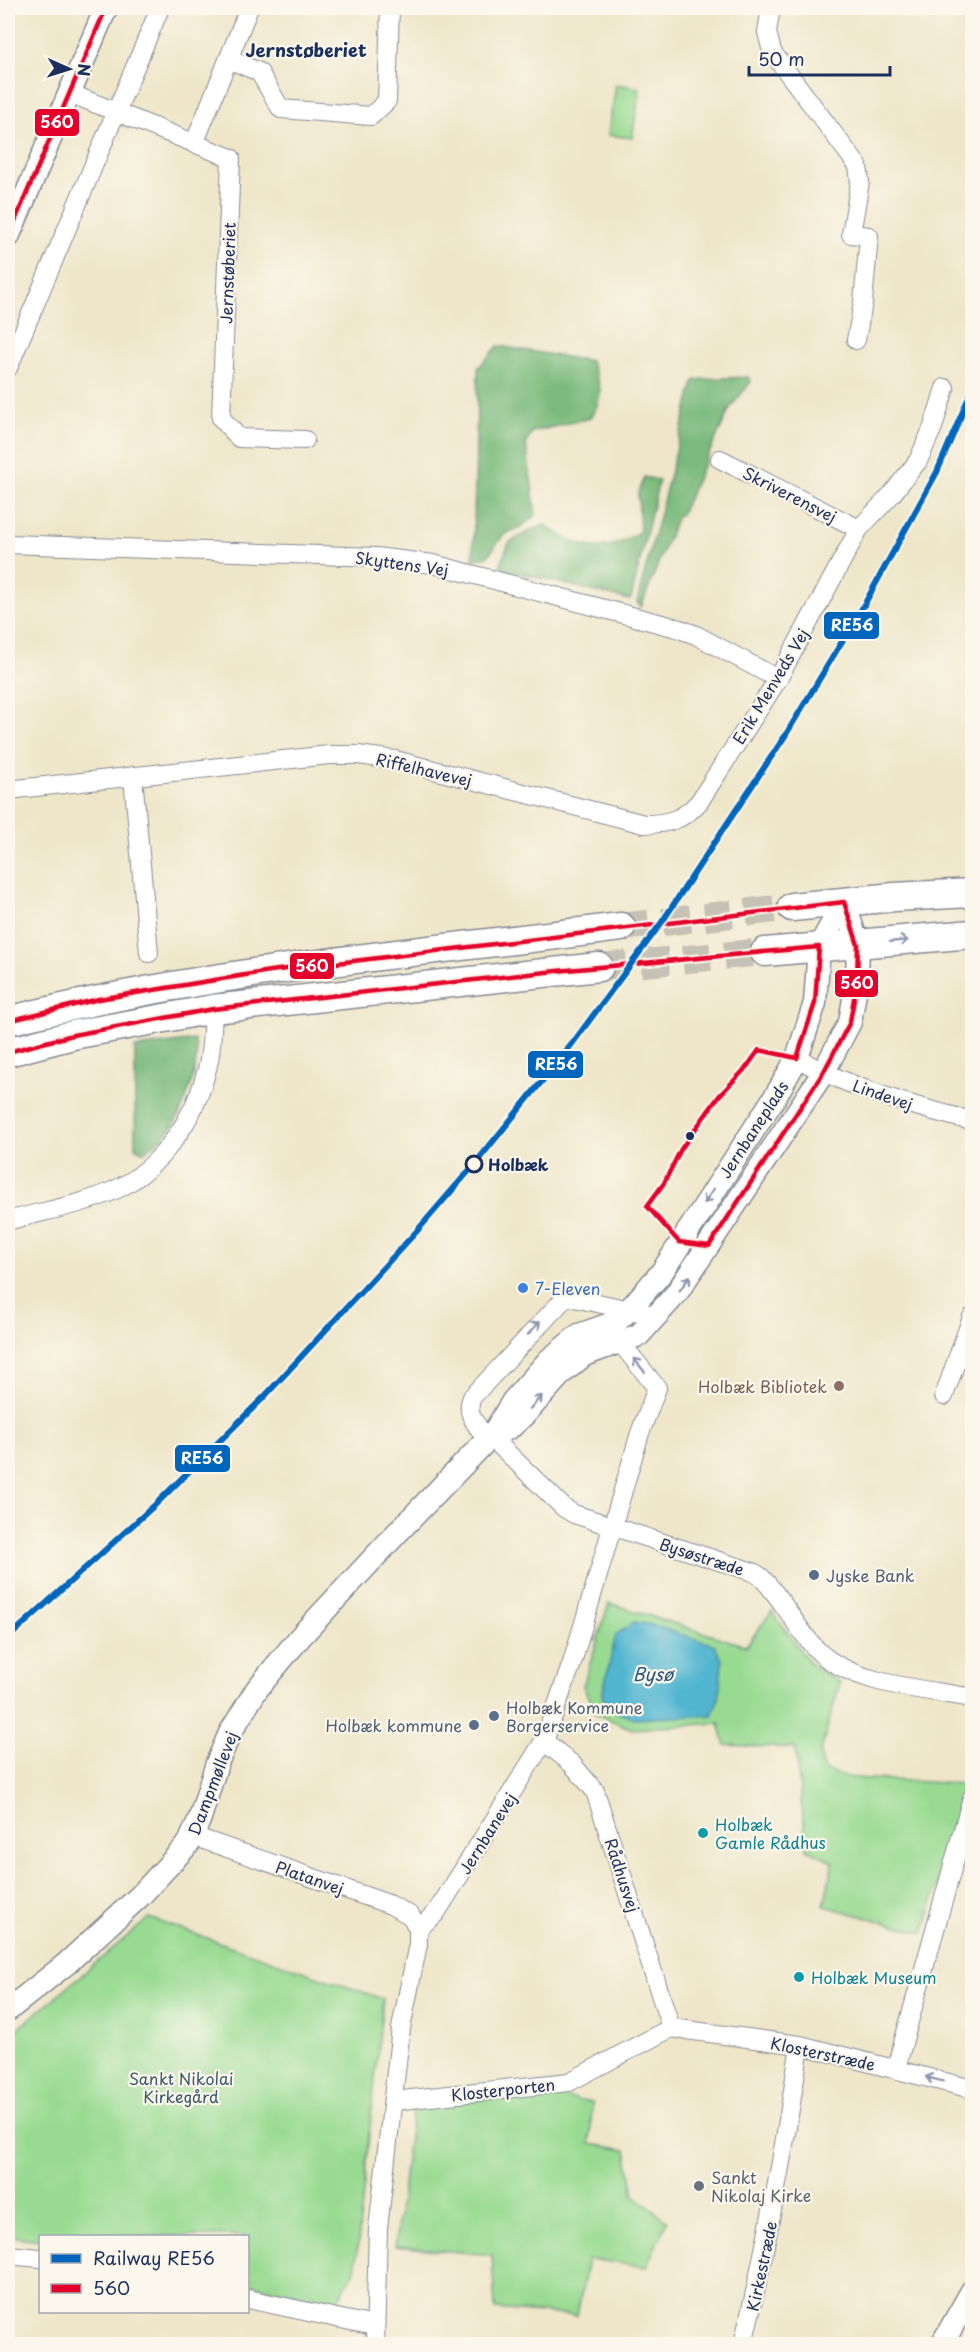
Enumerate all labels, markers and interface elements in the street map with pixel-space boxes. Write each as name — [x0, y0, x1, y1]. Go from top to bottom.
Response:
district label: Jernstøberiet — [245, 36, 367, 63]
north arrow — [39, 39, 99, 99]
scale bar — [749, 39, 890, 77]
text: 50 m — [758, 45, 805, 72]
text: N — [73, 63, 97, 77]
line badge: 560 — [34, 108, 80, 137]
text: 560 — [40, 109, 74, 133]
street label: Jernstøberiet — [213, 221, 241, 324]
street label: Skriverensvej — [739, 460, 841, 528]
street label: Skyttens Vej — [354, 545, 450, 581]
line badge: RE56 — [823, 611, 880, 640]
text: RE56 — [831, 612, 873, 636]
street label: Erik Menveds Vej — [726, 624, 814, 748]
street label: Riffelhavevej — [374, 746, 474, 792]
one-way arrow — [888, 935, 908, 946]
line badge: 560 — [289, 952, 335, 980]
text: 560 — [295, 953, 329, 977]
line badge: 560 — [834, 969, 879, 998]
text: 560 — [840, 970, 874, 994]
line badge: RE56 — [527, 1050, 584, 1079]
text: RE56 — [535, 1051, 577, 1075]
street label: Lindevej — [850, 1073, 916, 1115]
street label: Jernbaneplads — [713, 1076, 793, 1182]
unlabelled marker — [684, 1130, 696, 1142]
place label: Holbæk — [488, 1152, 549, 1176]
marker: Holbæk — [465, 1155, 483, 1173]
one-way arrow — [703, 1188, 716, 1205]
one-way arrow — [679, 1275, 691, 1291]
place label: 7-Eleven — [535, 1276, 600, 1300]
marker: 7-Eleven — [516, 1281, 530, 1295]
one-way arrow — [527, 1321, 541, 1336]
one-way arrow — [632, 1357, 645, 1373]
place label: Holbæk Bibliotek — [698, 1374, 827, 1398]
marker: Holbæk Bibliotek — [832, 1379, 846, 1393]
one-way arrow — [529, 1395, 543, 1410]
line badge: RE56 — [174, 1444, 231, 1473]
text: RE56 — [181, 1445, 223, 1469]
street label: Bysøstræde — [657, 1531, 747, 1581]
place label: Jyske Bank — [826, 1563, 915, 1587]
marker: Jyske Bank — [807, 1568, 821, 1582]
water label: Bysø — [633, 1660, 675, 1687]
place label: Holbæk Kommune Borgerservice — [506, 1695, 643, 1737]
marker: Holbæk Kommune Borgerservice — [487, 1709, 501, 1723]
place label: Holbæk kommune — [325, 1713, 462, 1737]
marker: Holbæk kommune — [467, 1718, 481, 1732]
street label: Dampmøllevej — [181, 1727, 243, 1839]
street label: Jernbanevej — [452, 1788, 522, 1878]
place label: Holbæk Gamle Rådhus — [715, 1812, 826, 1854]
marker: Holbæk Gamle Rådhus — [696, 1826, 710, 1840]
street label: Rådhusvej — [600, 1835, 646, 1915]
street label: Platanvej — [273, 1854, 347, 1900]
place label: Holbæk Museum — [811, 1965, 937, 1989]
marker: Holbæk Museum — [792, 1970, 806, 1984]
street label: Klosterstræde — [769, 2030, 877, 2076]
park label: Sankt Nikolai Kirkegård — [129, 2066, 233, 2108]
street label: Klosterporten — [450, 2072, 556, 2106]
one-way arrow — [925, 2072, 944, 2084]
place label: Sankt Nikolaj Kirke — [711, 2165, 811, 2207]
marker: Sankt Nikolaj Kirke — [692, 2179, 706, 2193]
street label: Kirkestræde — [740, 2219, 782, 2313]
legend — [39, 2235, 249, 2313]
text: Railway RE56 — [93, 2244, 215, 2271]
text: 560 — [93, 2274, 130, 2301]

